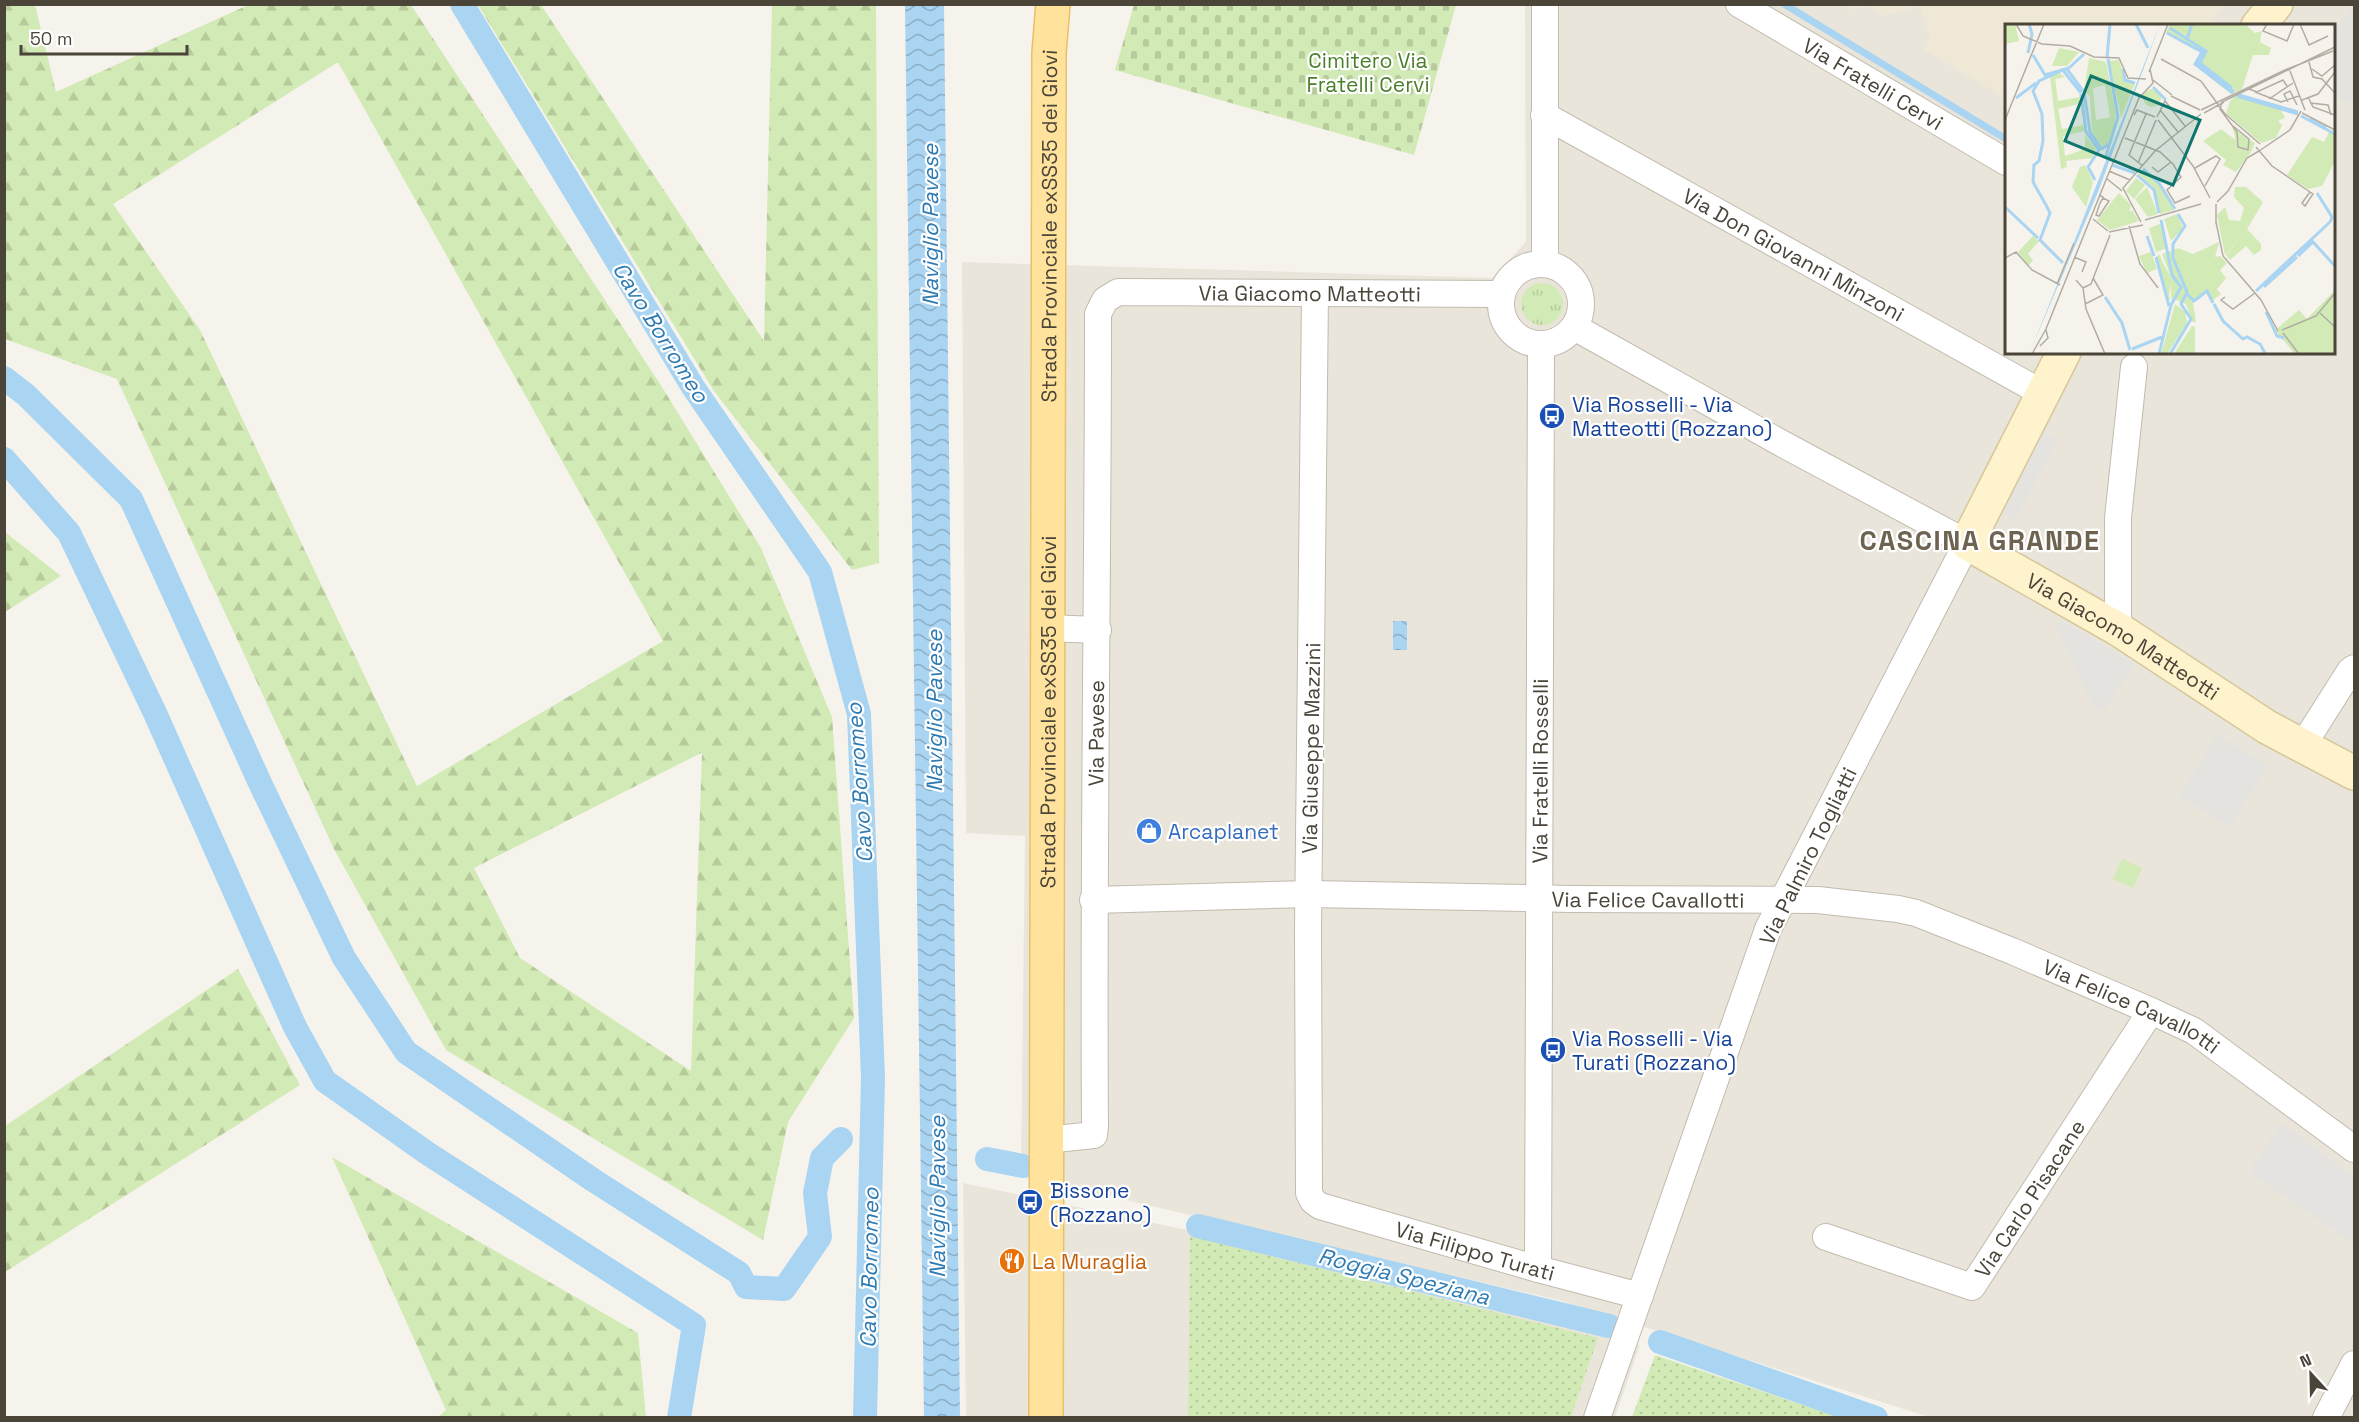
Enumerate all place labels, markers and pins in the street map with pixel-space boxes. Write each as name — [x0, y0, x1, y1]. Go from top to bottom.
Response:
place label: Via Rosselli - Via Matteotti (Rozzano) — [1572, 391, 1772, 442]
bus stop icon: Via Rosselli - Via Matteotti (Rozzano) — [1537, 401, 1567, 431]
shop icon: Arcaplanet — [1134, 816, 1164, 846]
place label: Arcaplanet — [1168, 818, 1279, 845]
place label: Via Rosselli - Via Turati (Rozzano) — [1572, 1025, 1736, 1076]
bus stop icon: Via Rosselli - Via Turati (Rozzano) — [1538, 1035, 1568, 1065]
place label: Bissone (Rozzano) — [1050, 1177, 1151, 1228]
bus stop icon: Bissone (Rozzano) — [1015, 1187, 1045, 1217]
restaurant icon: La Muraglia — [997, 1246, 1027, 1276]
place label: La Muraglia — [1032, 1248, 1147, 1275]

